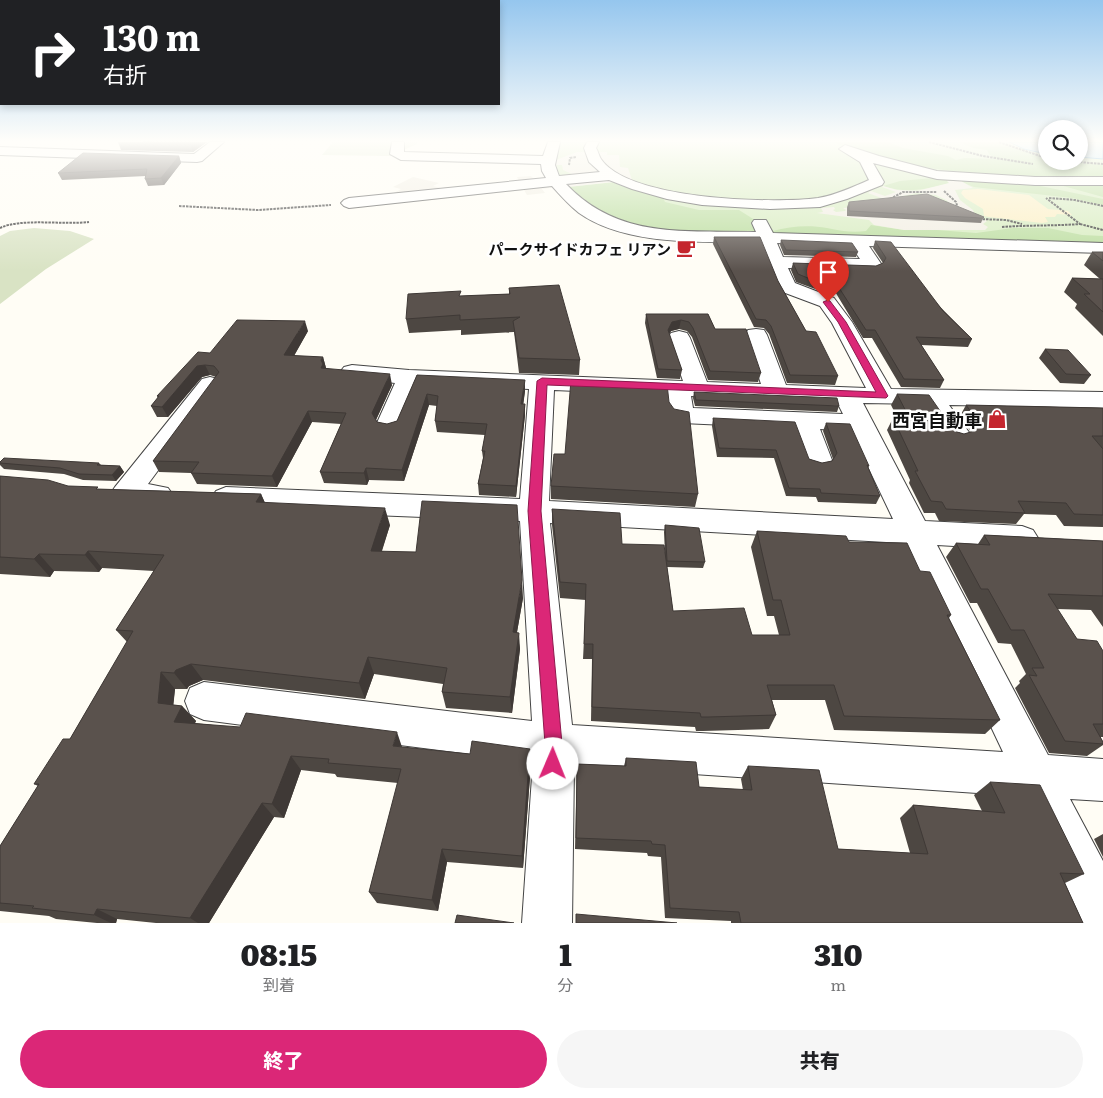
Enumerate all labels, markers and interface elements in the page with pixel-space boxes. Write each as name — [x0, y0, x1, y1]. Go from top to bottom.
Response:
text: 130 m — [103, 10, 200, 62]
icon: right — [20, 20, 85, 85]
text: 右折 — [103, 57, 147, 90]
map controls — [1038, 120, 1088, 170]
button: search — [1038, 120, 1088, 170]
place label: パークサイドカフェ リアン — [489, 237, 671, 260]
cafe icon: パークサイドカフェ リアン — [675, 237, 697, 259]
pin — [807, 251, 849, 302]
icon: arrive — [814, 258, 842, 286]
place label: 西宮自動車 — [892, 406, 982, 433]
shop icon: 西宮自動車 — [986, 408, 1008, 430]
position arrow — [526, 737, 578, 789]
text: 08:15 — [240, 931, 317, 975]
text: 1 — [559, 931, 572, 975]
text: 310 — [814, 931, 863, 975]
text: 到着 — [263, 972, 295, 996]
text: 分 — [558, 972, 574, 996]
text: m — [831, 972, 846, 996]
button: 終了 — [20, 1030, 547, 1088]
button: 共有 — [557, 1030, 1083, 1088]

